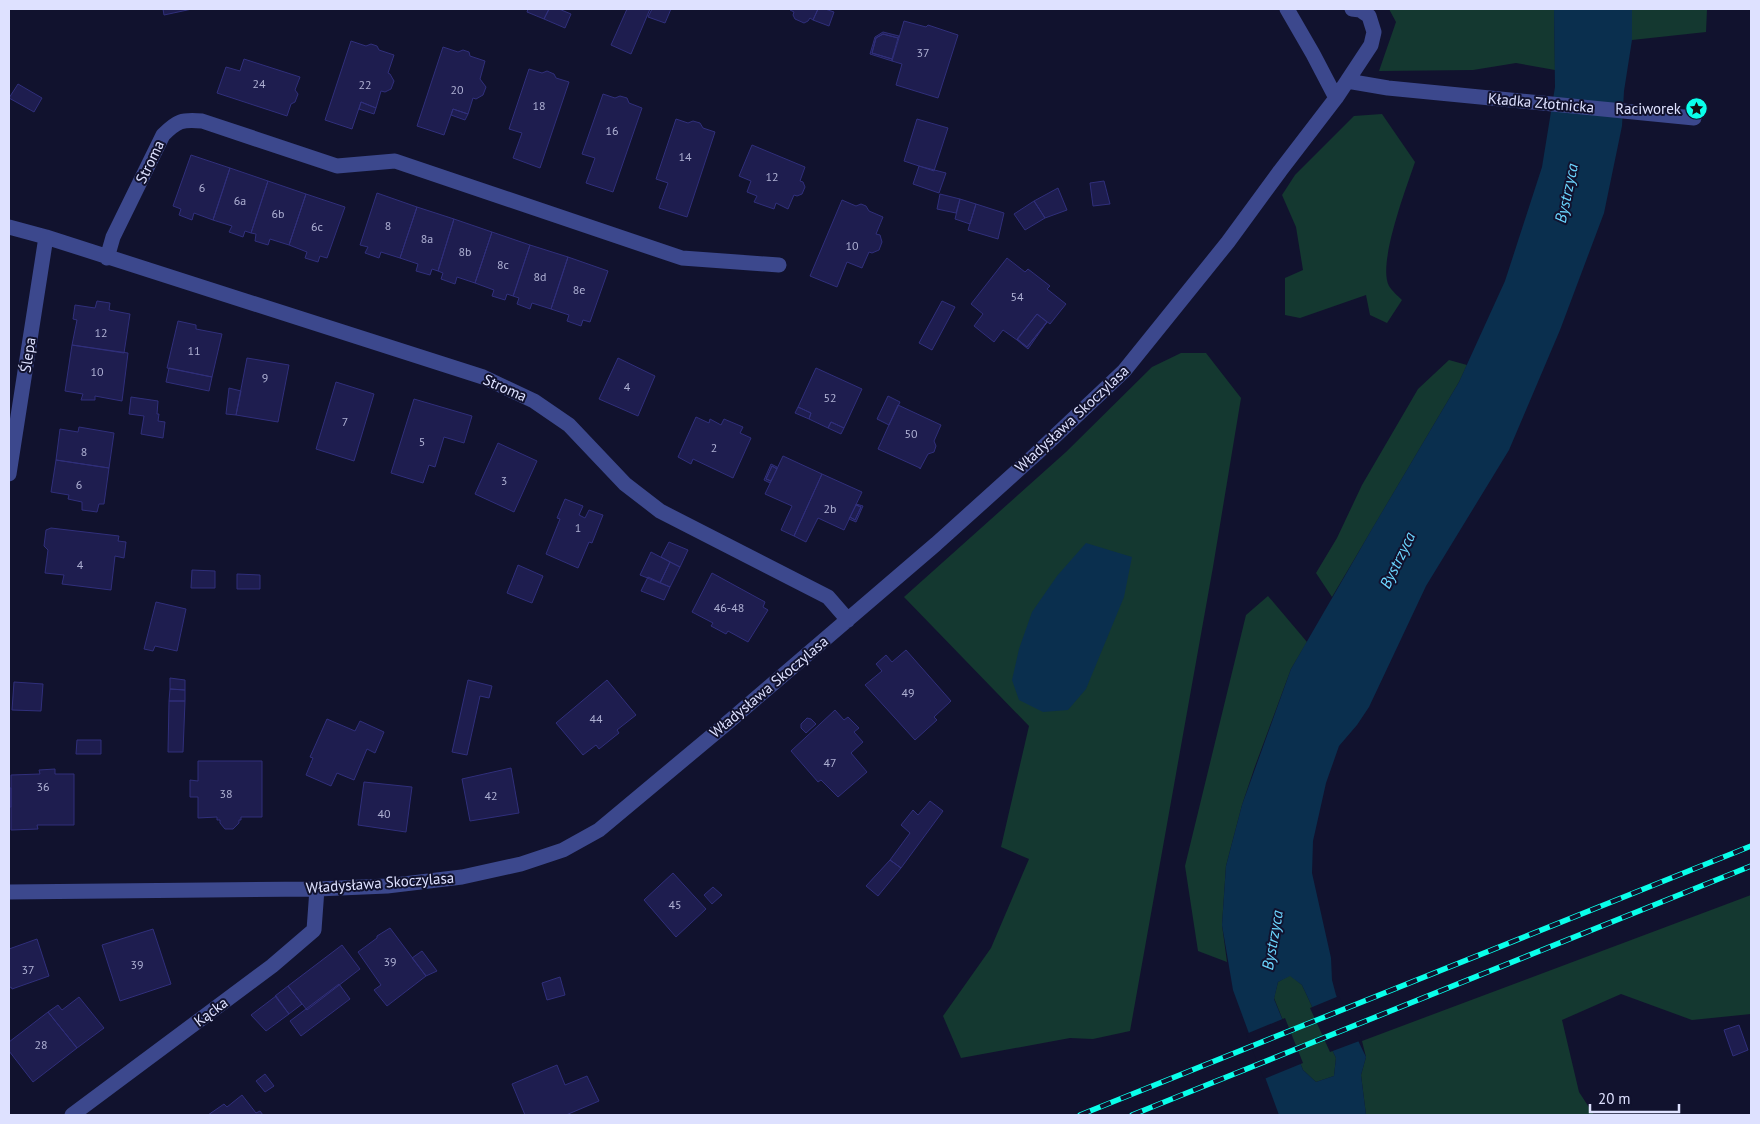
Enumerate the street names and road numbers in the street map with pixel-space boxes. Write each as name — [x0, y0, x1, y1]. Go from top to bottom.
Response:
street label: Kładka Złotnicka — [1487, 88, 1595, 117]
street label: Stroma — [131, 137, 168, 187]
street label: Ślepa — [15, 336, 40, 374]
street label: Władysława Skoczylasa — [1011, 361, 1132, 476]
street label: Stroma — [480, 370, 530, 406]
street label: Władysława Skoczylasa — [706, 632, 832, 742]
street label: Władysława Skoczylasa — [305, 868, 455, 897]
street label: Kącka — [190, 993, 231, 1030]

